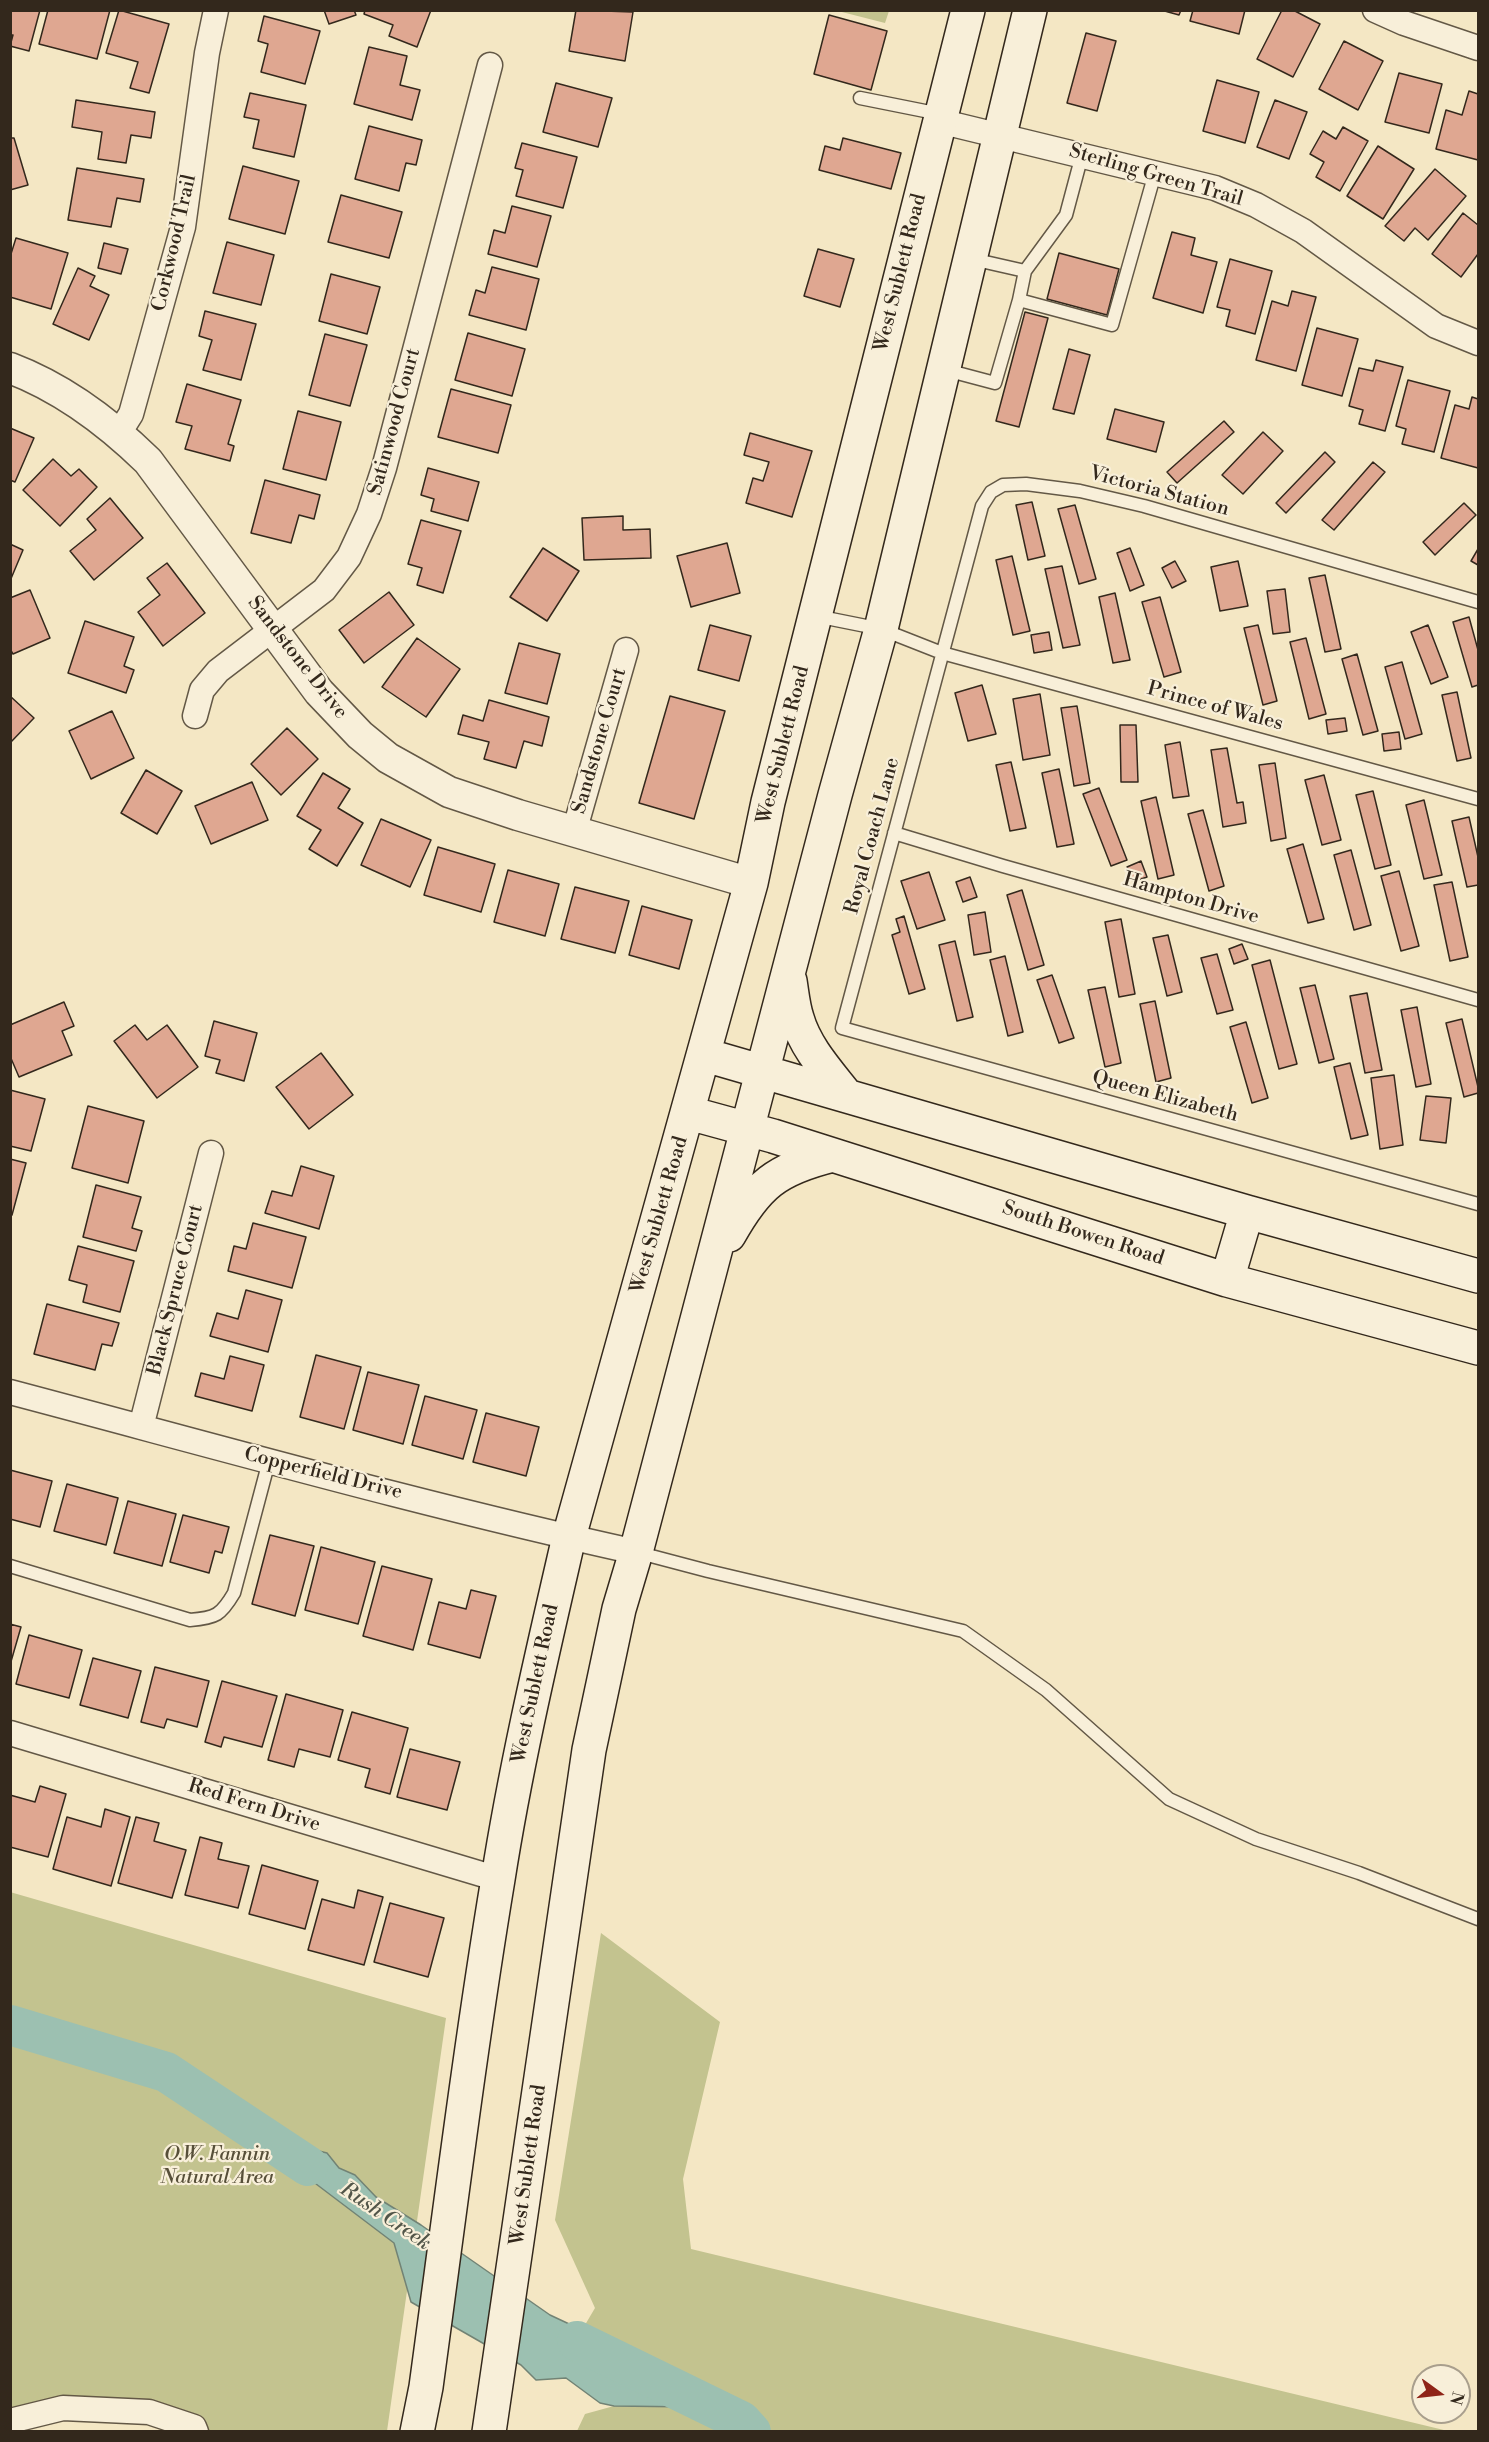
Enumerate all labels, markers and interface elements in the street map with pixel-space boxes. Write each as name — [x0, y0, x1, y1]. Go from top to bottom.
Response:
street label: Sterling Green Trail — [1066, 140, 1246, 212]
street label: Corkwood Trail — [148, 172, 202, 314]
street label: West Sublett Road — [870, 191, 932, 355]
street label: Satinwood Court — [364, 346, 426, 498]
street label: Victoria Station — [1087, 462, 1231, 522]
street label: Sandstone Drive — [242, 592, 352, 724]
street label: West Sublett Road — [753, 663, 815, 827]
street label: Sandstone Court — [568, 665, 632, 817]
street label: Prince of Wales — [1144, 677, 1286, 737]
street label: Royal Coach Lane — [841, 755, 905, 917]
street label: Hampton Drive — [1120, 868, 1262, 930]
street label: Queen Elizabeth — [1089, 1066, 1241, 1128]
street label: West Sublett Road — [626, 1134, 694, 1296]
street label: South Bowen Road — [999, 1197, 1167, 1271]
street label: Black Spruce Court — [143, 1202, 209, 1378]
street label: Copperfield Drive — [242, 1443, 404, 1505]
street label: West Sublett Road — [507, 1602, 565, 1766]
street label: Red Fern Drive — [185, 1774, 323, 1838]
street label: West Sublett Road — [506, 2083, 552, 2247]
park label: O.W. Fannin Natural Area — [160, 2143, 274, 2190]
water label: Rush Creek — [335, 2177, 435, 2257]
north arrow — [1411, 2364, 1471, 2424]
text: N — [1445, 2389, 1468, 2407]

